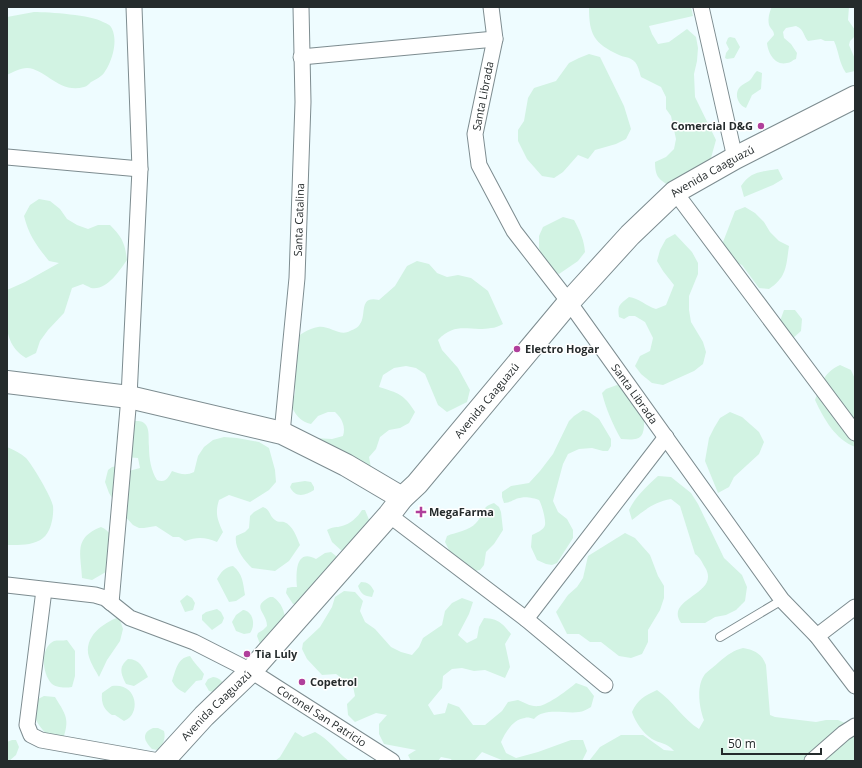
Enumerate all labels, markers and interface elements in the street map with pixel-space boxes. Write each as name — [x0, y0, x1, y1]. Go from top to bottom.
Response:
street label: Santa Librada — [468, 60, 497, 132]
place label: Comercial D&G — [671, 118, 753, 133]
marker: Comercial D&G — [756, 121, 766, 131]
street label: Avenida Caaguazú — [667, 141, 757, 200]
street label: Santa Catalina — [290, 183, 307, 257]
place label: Electro Hogar — [525, 341, 599, 356]
marker: Electro Hogar — [512, 344, 522, 354]
street label: Avenida Caaguazú — [451, 359, 522, 441]
street label: Santa Librada — [608, 360, 662, 427]
place label: MegaFarma — [429, 504, 494, 519]
marker: MegaFarma — [416, 507, 426, 517]
place label: Tia Luly — [255, 646, 298, 661]
marker: Tia Luly — [242, 649, 252, 659]
street label: Avenida Caaguazú — [177, 667, 254, 743]
place label: Copetrol — [310, 674, 357, 689]
marker: Copetrol — [297, 677, 307, 687]
street label: Coronel San Patricio — [274, 681, 370, 750]
scale bar — [722, 730, 821, 756]
text: 50 m — [728, 735, 756, 752]

